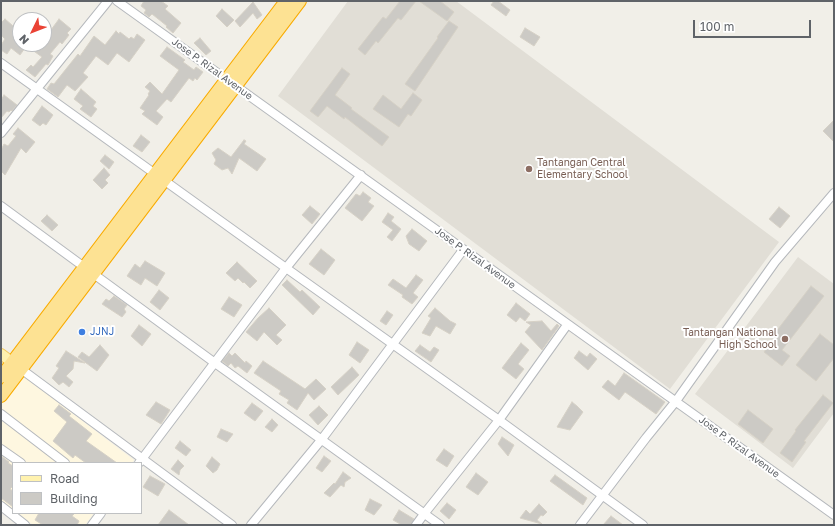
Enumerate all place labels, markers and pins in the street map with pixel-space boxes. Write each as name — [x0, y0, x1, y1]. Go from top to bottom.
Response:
place label: Tantangan Central Elementary School — [537, 157, 628, 180]
marker: Tantangan Central Elementary School — [524, 164, 534, 174]
place label: JJNJ — [90, 326, 114, 338]
marker: JJNJ — [77, 327, 87, 337]
place label: Tantangan National High School — [683, 327, 777, 350]
marker: Tantangan National High School — [780, 334, 790, 344]

